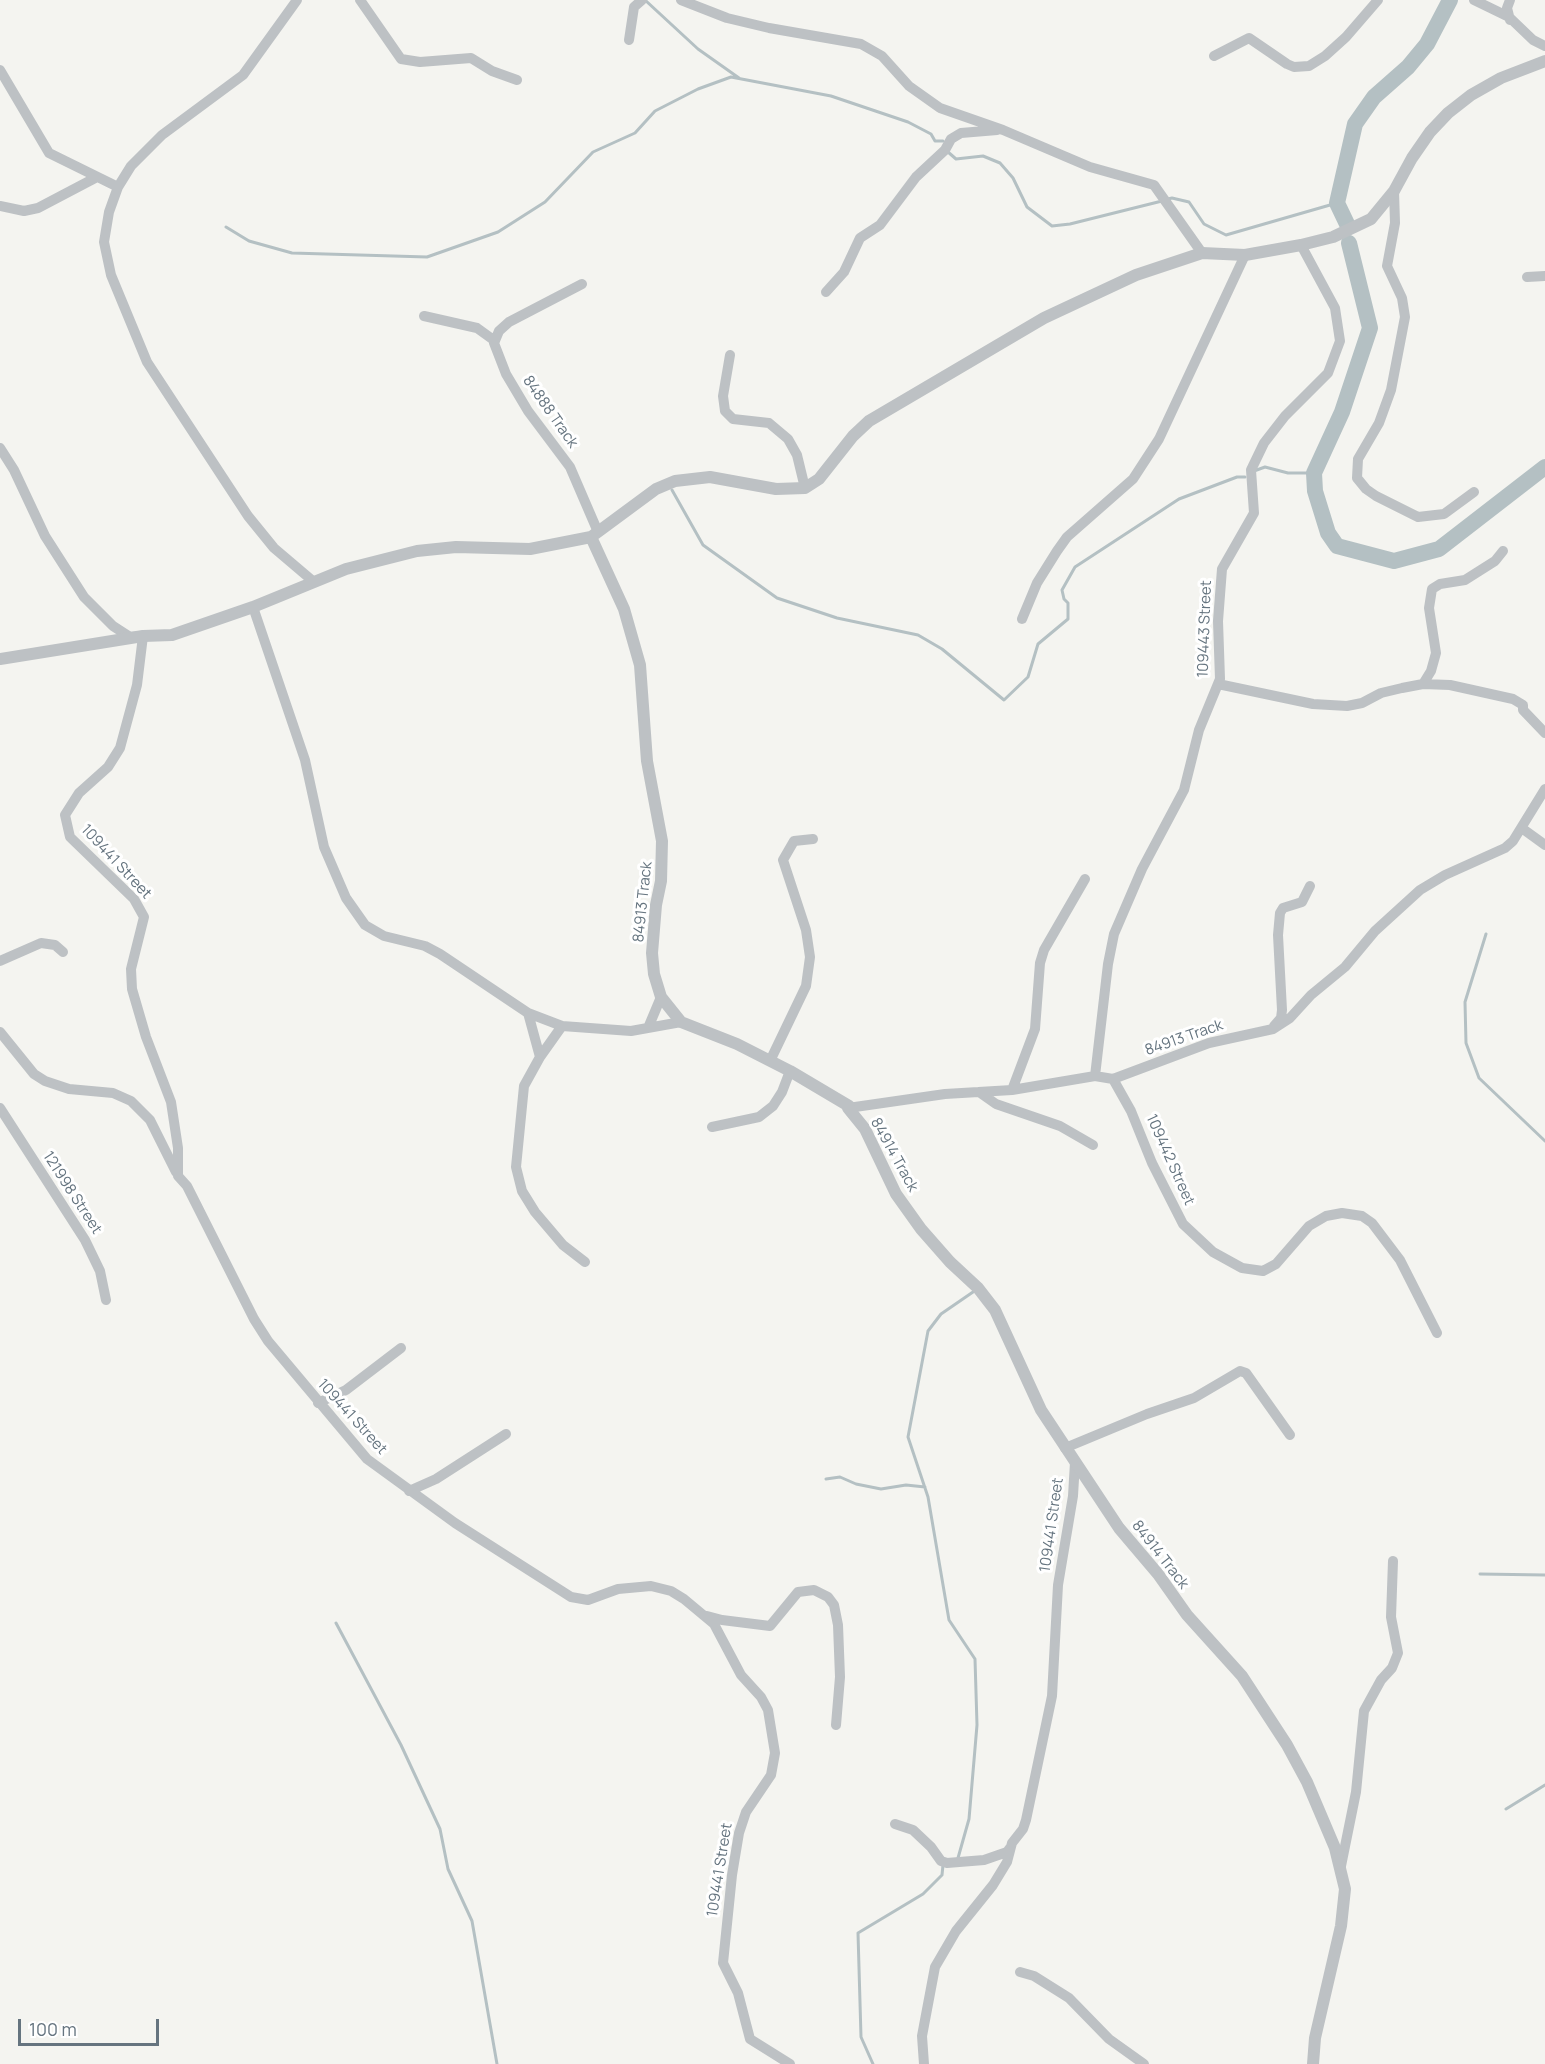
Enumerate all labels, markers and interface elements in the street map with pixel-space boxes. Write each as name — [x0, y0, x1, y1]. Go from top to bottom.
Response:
street label: 84888 Track — [519, 372, 581, 452]
street label: 109443 Street — [1194, 580, 1216, 678]
street label: 109441 Street — [77, 821, 155, 903]
street label: 84913 Track — [630, 861, 656, 943]
street label: 84913 Track — [1143, 1016, 1225, 1060]
street label: 109442 Street — [1142, 1112, 1198, 1208]
street label: 84914 Track — [866, 1115, 922, 1195]
street label: 121998 Street — [39, 1148, 105, 1238]
street label: 109441 Street — [314, 1376, 390, 1458]
street label: 109441 Street — [1036, 1477, 1068, 1573]
street label: 84914 Track — [1128, 1517, 1192, 1593]
street label: 109441 Street — [704, 1822, 736, 1918]
scale bar — [21, 2007, 162, 2045]
text: 100 m — [29, 2017, 77, 2041]

